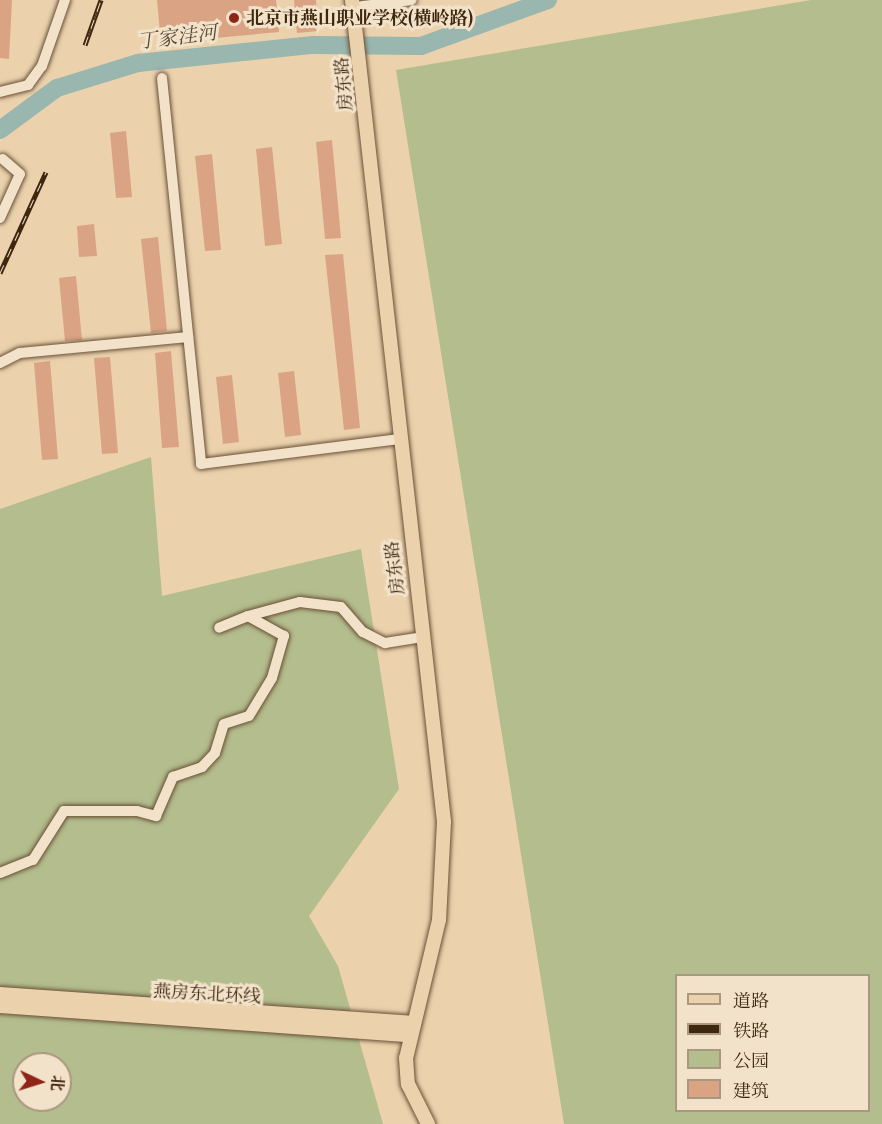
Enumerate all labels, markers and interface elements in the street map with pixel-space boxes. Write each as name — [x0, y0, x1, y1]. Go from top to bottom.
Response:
place label: 北京市燕山职业学校(横岭路) — [246, 7, 473, 29]
marker: 北京市燕山职业学校(横岭路) — [227, 11, 241, 25]
water label: 丁家洼河 — [136, 20, 218, 54]
street label: 房东路 — [331, 56, 357, 112]
street label: 房东路 — [381, 540, 409, 596]
legend — [675, 974, 870, 1112]
street label: 燕房东北环线 — [153, 980, 261, 1008]
text: 道路 — [733, 990, 769, 1012]
text: 铁路 — [733, 1020, 769, 1042]
text: 公园 — [733, 1050, 769, 1072]
north arrow — [12, 1052, 72, 1112]
text: 北 — [47, 1074, 68, 1092]
text: 建筑 — [733, 1080, 769, 1102]

